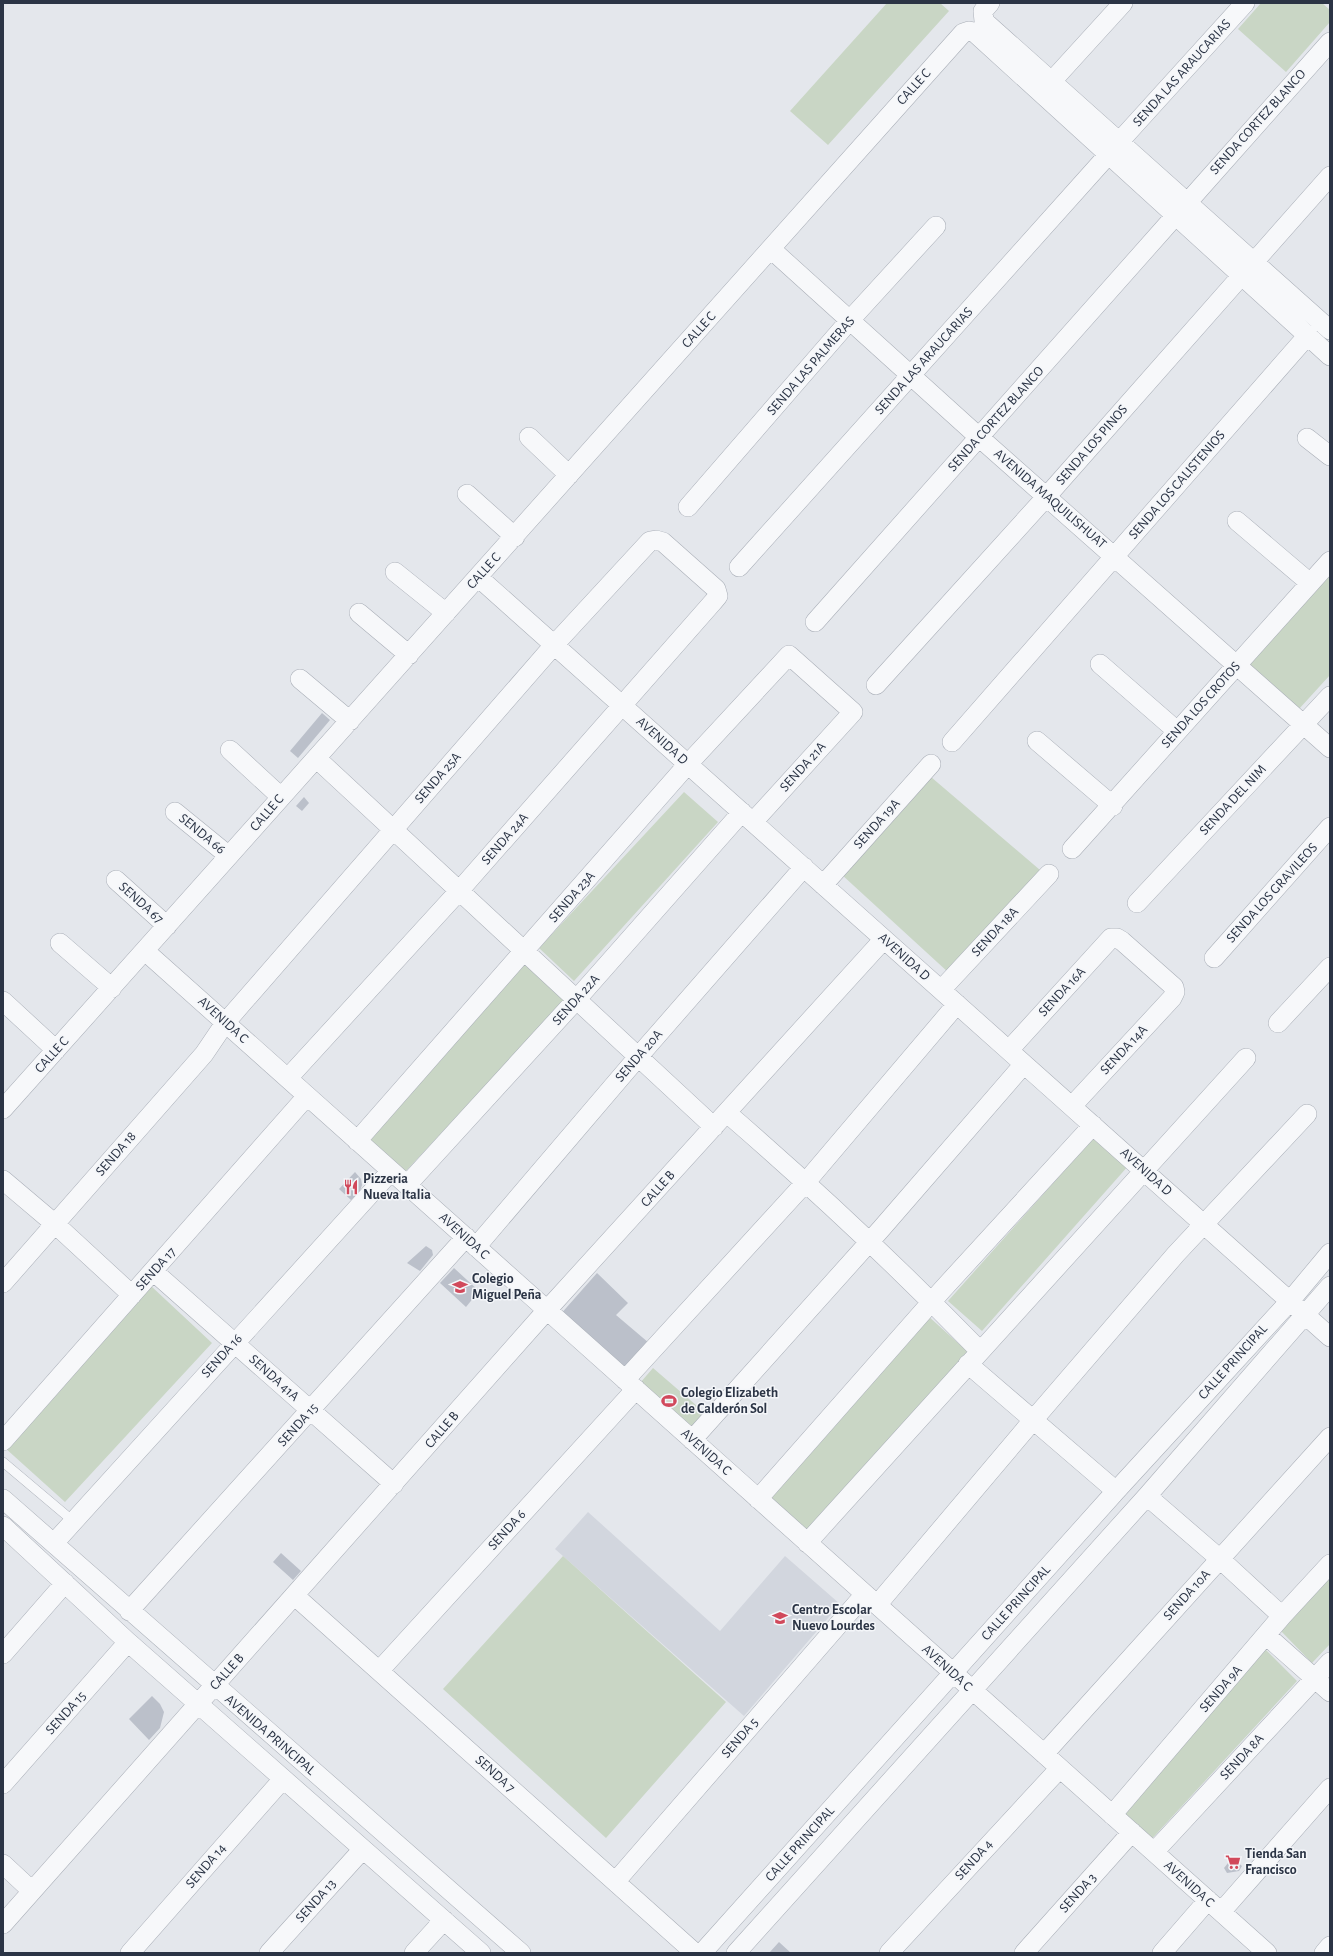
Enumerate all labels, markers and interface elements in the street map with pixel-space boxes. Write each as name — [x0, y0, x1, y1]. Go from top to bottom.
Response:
street label: SENDA LAS ARAUCARIAS — [1130, 17, 1234, 129]
street label: CALLE C — [894, 66, 934, 108]
street label: SENDA CORTEZ BLANCO — [1207, 67, 1309, 177]
street label: SENDA LAS ARAUCARIAS — [872, 305, 976, 417]
street label: CALLE C — [679, 309, 719, 351]
street label: SENDA LAS PALMERAS — [764, 314, 858, 418]
street label: SENDA CORTEZ BLANCO — [945, 364, 1047, 474]
street label: SENDA LOS PINOS — [1054, 402, 1130, 488]
street label: SENDA LOS CALISTENIOS — [1126, 428, 1228, 542]
street label: AVENIDA MAQUILISHUAT — [991, 447, 1109, 552]
street label: CALLE C — [464, 550, 504, 592]
street label: SENDA LOS CROTOS — [1159, 659, 1243, 751]
street label: AVENIDA D — [634, 714, 690, 768]
street label: SENDA 21A — [777, 739, 829, 795]
street label: SENDA 25A — [412, 750, 464, 806]
street label: SENDA DEL NIM — [1197, 762, 1269, 838]
street label: CALLE C — [247, 792, 287, 834]
street label: SENDA 19A — [851, 796, 903, 852]
street label: SENDA 24A — [479, 810, 531, 868]
street label: SENDA 66 — [176, 811, 228, 857]
street label: SENDA LOS GRAVILEOS — [1224, 840, 1320, 946]
street label: SENDA 23A — [546, 869, 598, 925]
street label: SENDA 67 — [116, 880, 166, 927]
street label: SENDA 18A — [969, 905, 1021, 959]
street label: AVENIDA D — [876, 930, 932, 984]
street label: SENDA 16A — [1036, 965, 1088, 1019]
street label: SENDA 22A — [550, 972, 602, 1028]
street label: AVENIDA C — [195, 994, 251, 1046]
street label: SENDA 14A — [1098, 1023, 1150, 1077]
street label: SENDA 20A — [613, 1027, 665, 1085]
street label: CALLE C — [32, 1034, 72, 1076]
street label: SENDA 18 — [93, 1129, 139, 1179]
street label: AVENIDA D — [1118, 1145, 1174, 1199]
street label: CALLE B — [638, 1168, 678, 1210]
place label: Pizzeria Nueva Italia — [363, 1172, 431, 1202]
restaurant icon: Pizzeria Nueva Italia — [342, 1178, 360, 1196]
street label: AVENIDA C — [436, 1210, 492, 1262]
street label: SENDA 17 — [133, 1245, 179, 1293]
place label: Colegio Miguel Peña — [472, 1272, 542, 1302]
school or university icon: Colegio Miguel Peña — [451, 1278, 469, 1296]
street label: CALLE PRINCIPAL — [1196, 1322, 1270, 1402]
street label: SENDA 16 — [199, 1331, 245, 1381]
street label: SENDA 41A — [246, 1352, 302, 1404]
place label: Colegio Elizabeth de Calderón Sol — [681, 1386, 778, 1416]
sports icon: Colegio Elizabeth de Calderón Sol — [660, 1392, 678, 1410]
street label: SENDA 15 — [275, 1401, 321, 1449]
street label: CALLE B — [422, 1409, 462, 1451]
street label: AVENIDA C — [678, 1426, 734, 1478]
street label: SENDA 6 — [485, 1507, 529, 1553]
street label: CALLE PRINCIPAL — [979, 1563, 1053, 1643]
street label: SENDA 10A — [1161, 1567, 1213, 1623]
place label: Centro Escolar Nuevo Lourdes — [792, 1603, 875, 1633]
school or university icon: Centro Escolar Nuevo Lourdes — [771, 1609, 789, 1627]
street label: AVENIDA C — [919, 1642, 975, 1694]
street label: CALLE B — [207, 1651, 247, 1693]
street label: SENDA 9A — [1197, 1663, 1245, 1715]
street label: SENDA 15 — [43, 1689, 89, 1737]
street label: AVENIDA PRINCIPAL — [222, 1692, 318, 1778]
street label: SENDA 5 — [719, 1715, 761, 1761]
street label: SENDA 8A — [1217, 1731, 1267, 1783]
street label: SENDA 7 — [472, 1753, 518, 1795]
street label: CALLE PRINCIPAL — [763, 1804, 837, 1884]
street label: SENDA 4 — [952, 1837, 996, 1883]
street label: SENDA 14 — [183, 1841, 229, 1891]
place label: Tienda San Francisco — [1245, 1847, 1307, 1877]
supermarket icon: Tienda San Francisco — [1224, 1853, 1242, 1871]
street label: AVENIDA C — [1161, 1858, 1217, 1910]
street label: SENDA 3 — [1057, 1870, 1099, 1915]
street label: SENDA 13 — [293, 1877, 339, 1925]

